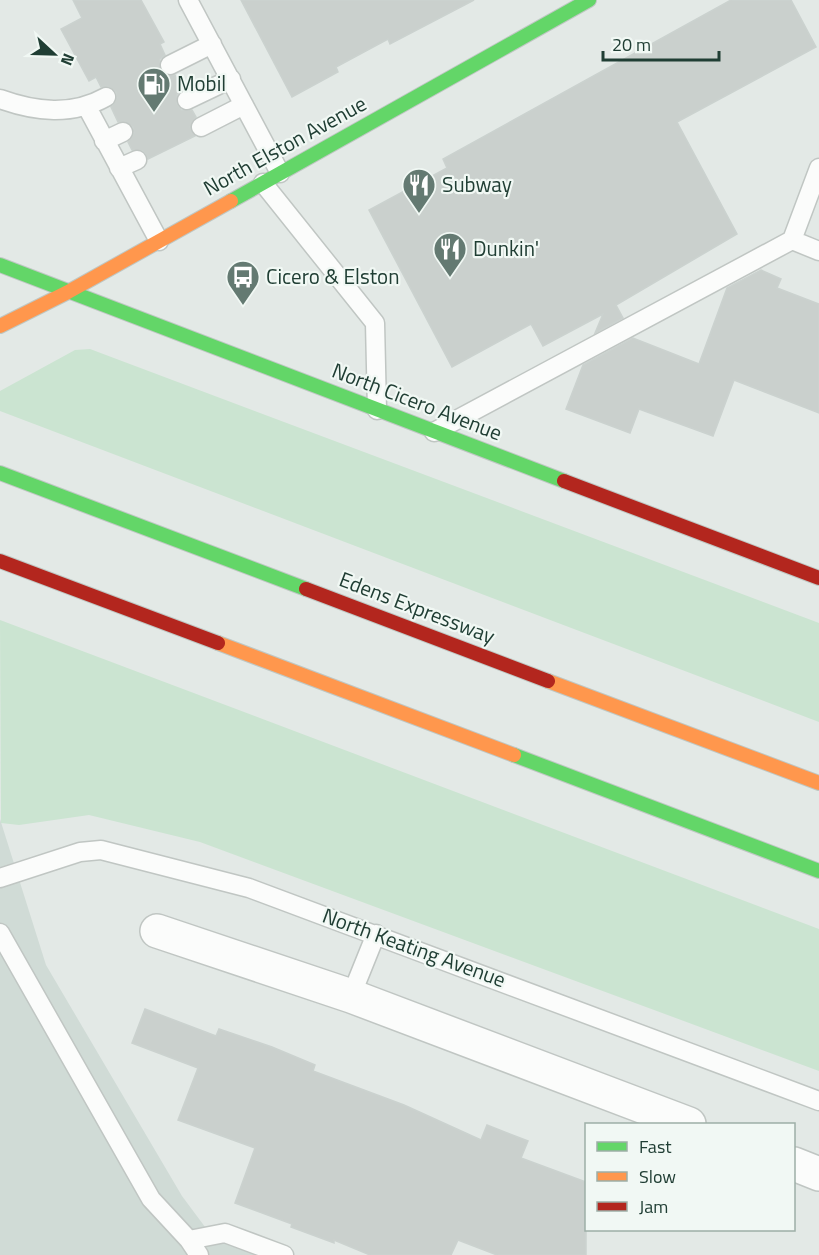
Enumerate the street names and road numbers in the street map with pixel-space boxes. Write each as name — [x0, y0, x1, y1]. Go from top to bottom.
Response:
street label: North Elston Avenue — [197, 87, 372, 203]
street label: North Cicero Avenue — [328, 354, 507, 448]
street label: Edens Expressway — [335, 563, 500, 651]
street label: North Keating Avenue — [318, 899, 510, 995]

